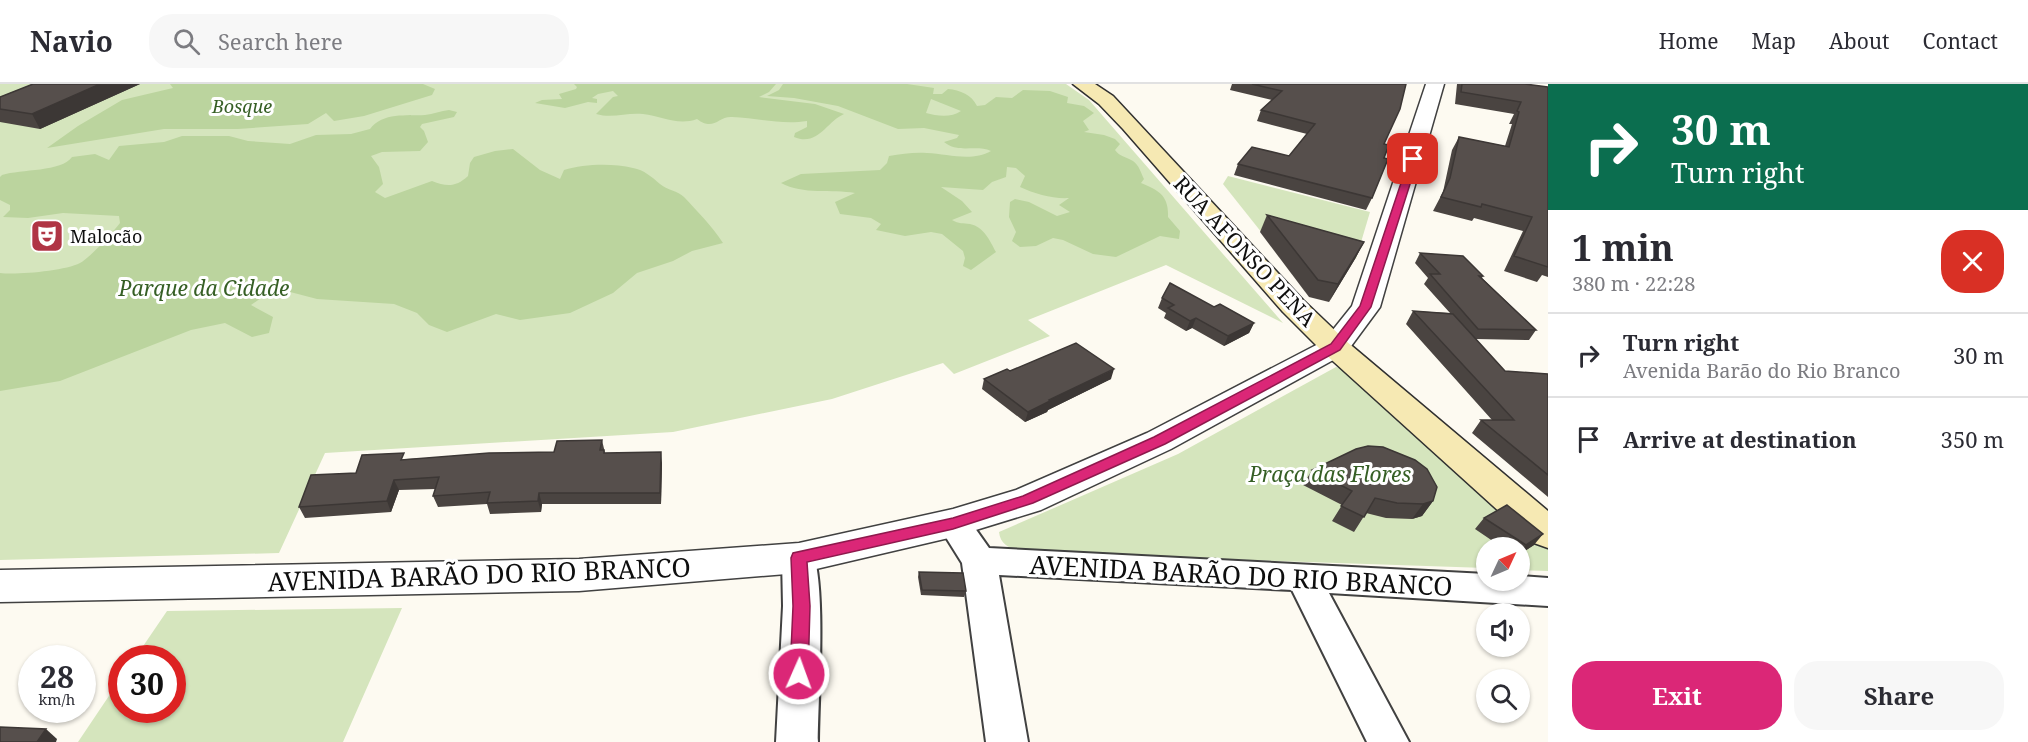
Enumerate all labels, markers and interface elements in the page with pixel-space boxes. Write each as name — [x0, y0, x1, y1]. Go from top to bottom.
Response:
search box — [149, 14, 569, 68]
text: Navio — [30, 22, 113, 60]
icon: search — [170, 25, 203, 58]
text: Search here — [218, 26, 343, 56]
text: Home — [1659, 27, 1719, 55]
text: Map — [1752, 27, 1796, 55]
text: About — [1829, 27, 1890, 55]
text: Contact — [1923, 27, 1998, 55]
park label: Bosque — [211, 94, 272, 118]
text: 30 m — [1671, 100, 1771, 157]
icon: right — [1572, 108, 1650, 186]
pin — [1387, 133, 1438, 184]
icon: arrive — [1396, 142, 1429, 175]
text: Turn right — [1671, 154, 1804, 191]
street label: RUA AFONSO PENA — [1168, 170, 1322, 332]
theatre icon: Malocão — [29, 218, 65, 254]
text: 1 min — [1572, 223, 1674, 272]
place label: Malocão — [70, 224, 142, 248]
button: close — [1941, 230, 2004, 293]
text: 380 m · 22:28 — [1572, 270, 1695, 297]
park label: Parque da Cidade — [118, 274, 289, 302]
text: Turn right — [1623, 327, 1739, 357]
icon: right — [1572, 339, 1605, 372]
text: 30 m — [1953, 340, 2004, 370]
text: Avenida Barão do Rio Branco — [1623, 357, 1901, 384]
icon: arrive — [1572, 423, 1605, 456]
text: Arrive at destination — [1623, 424, 1857, 454]
text: 350 m — [1941, 424, 2004, 454]
park label: Praça das Flores — [1248, 460, 1411, 488]
north arrow — [1476, 537, 1530, 591]
map controls — [1476, 537, 1530, 723]
street label: AVENIDA BARÃO DO RIO BRANCO — [1029, 546, 1453, 604]
street label: AVENIDA BARÃO DO RIO BRANCO — [267, 549, 691, 599]
button: sound — [1476, 603, 1530, 657]
position arrow — [767, 642, 831, 706]
speed limit sign: 30 — [108, 645, 186, 723]
text: 28 — [40, 656, 74, 697]
button: Exit — [1572, 661, 1782, 730]
button: Share — [1794, 661, 2004, 730]
button: search — [1476, 669, 1530, 723]
text: km/h — [39, 689, 75, 709]

